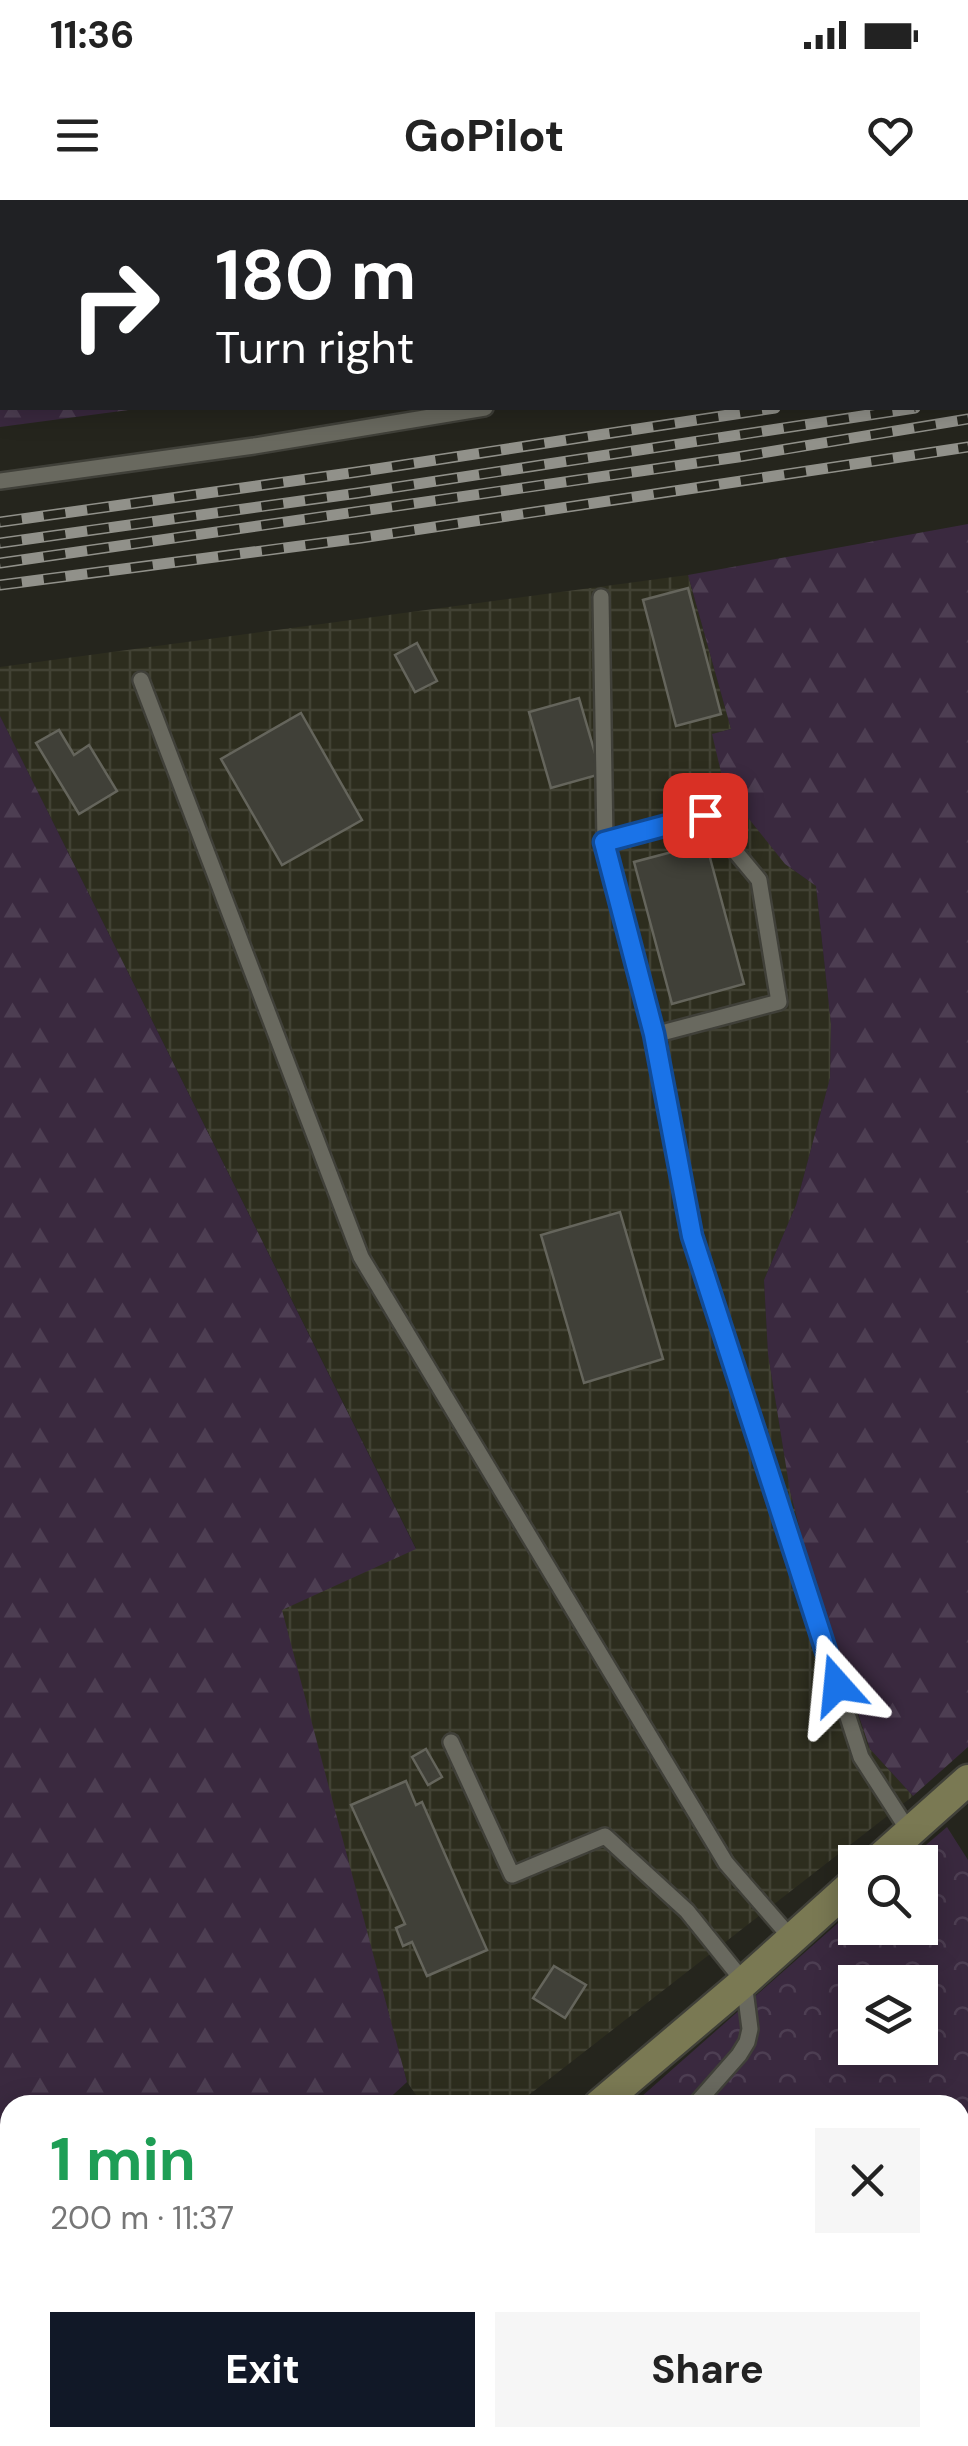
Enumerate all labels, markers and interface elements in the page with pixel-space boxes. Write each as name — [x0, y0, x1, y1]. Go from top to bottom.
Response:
text: 11:36 — [50, 10, 134, 60]
text: GoPilot — [404, 106, 564, 165]
icon: menu — [50, 108, 105, 163]
icon: heart — [863, 108, 918, 163]
text: 180 m — [215, 230, 416, 321]
icon: right — [50, 240, 180, 370]
text: Turn right — [215, 318, 414, 377]
pin — [663, 773, 748, 858]
icon: arrive — [678, 788, 733, 843]
position arrow — [785, 1633, 889, 1737]
map controls — [838, 1845, 938, 2065]
button: search — [838, 1845, 938, 1945]
button: layers — [838, 1965, 938, 2065]
text: 1 min — [50, 2120, 196, 2199]
button: close — [815, 2128, 920, 2233]
text: 200 m · 11:37 — [50, 2197, 234, 2239]
button: Exit — [50, 2312, 475, 2427]
button: Share — [495, 2312, 920, 2427]

